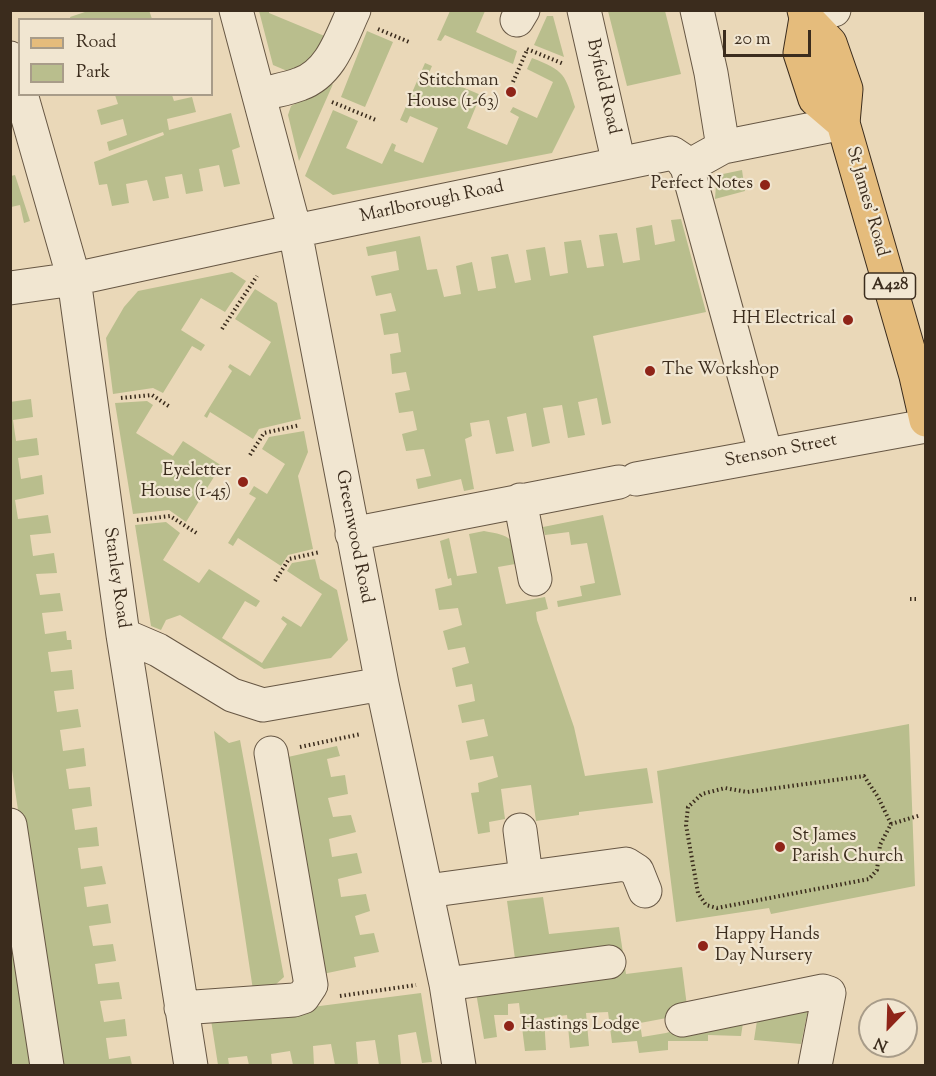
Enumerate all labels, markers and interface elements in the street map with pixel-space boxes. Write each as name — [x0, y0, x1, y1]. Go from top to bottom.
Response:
legend — [18, 18, 213, 96]
scale bar — [726, 18, 814, 56]
text: 20 m — [734, 27, 771, 53]
text: Road — [76, 30, 116, 56]
street label: Byfield Road — [580, 37, 624, 137]
text: Park — [76, 60, 110, 86]
place label: Stitchman House (1-63) — [407, 71, 499, 113]
marker: Stitchman House (1-63) — [504, 85, 518, 99]
street label: St James' Road — [840, 144, 892, 260]
place label: Perfect Notes — [651, 174, 753, 196]
street label: Marlborough Road — [358, 177, 506, 229]
marker: Perfect Notes — [758, 178, 772, 192]
road number: A428 — [864, 273, 916, 299]
place label: HH Electrical — [732, 309, 836, 331]
marker: HH Electrical — [841, 313, 855, 327]
place label: The Workshop — [662, 360, 779, 382]
marker: The Workshop — [643, 364, 657, 378]
street label: Stenson Street — [723, 431, 839, 473]
place label: Eyeletter House (1-45) — [141, 461, 231, 504]
street label: Greenwood Road — [329, 468, 377, 606]
marker: Eyeletter House (1-45) — [236, 475, 250, 489]
street label: Stanley Road — [97, 526, 133, 630]
place label: St James Parish Church — [792, 826, 904, 868]
marker: St James Parish Church — [773, 840, 787, 854]
place label: Happy Hands Day Nursery — [715, 925, 820, 968]
marker: Happy Hands Day Nursery — [696, 939, 710, 953]
north arrow — [858, 998, 918, 1058]
place label: Hastings Lodge — [521, 1015, 640, 1037]
marker: Hastings Lodge — [502, 1019, 516, 1033]
text: N — [871, 1030, 892, 1056]

